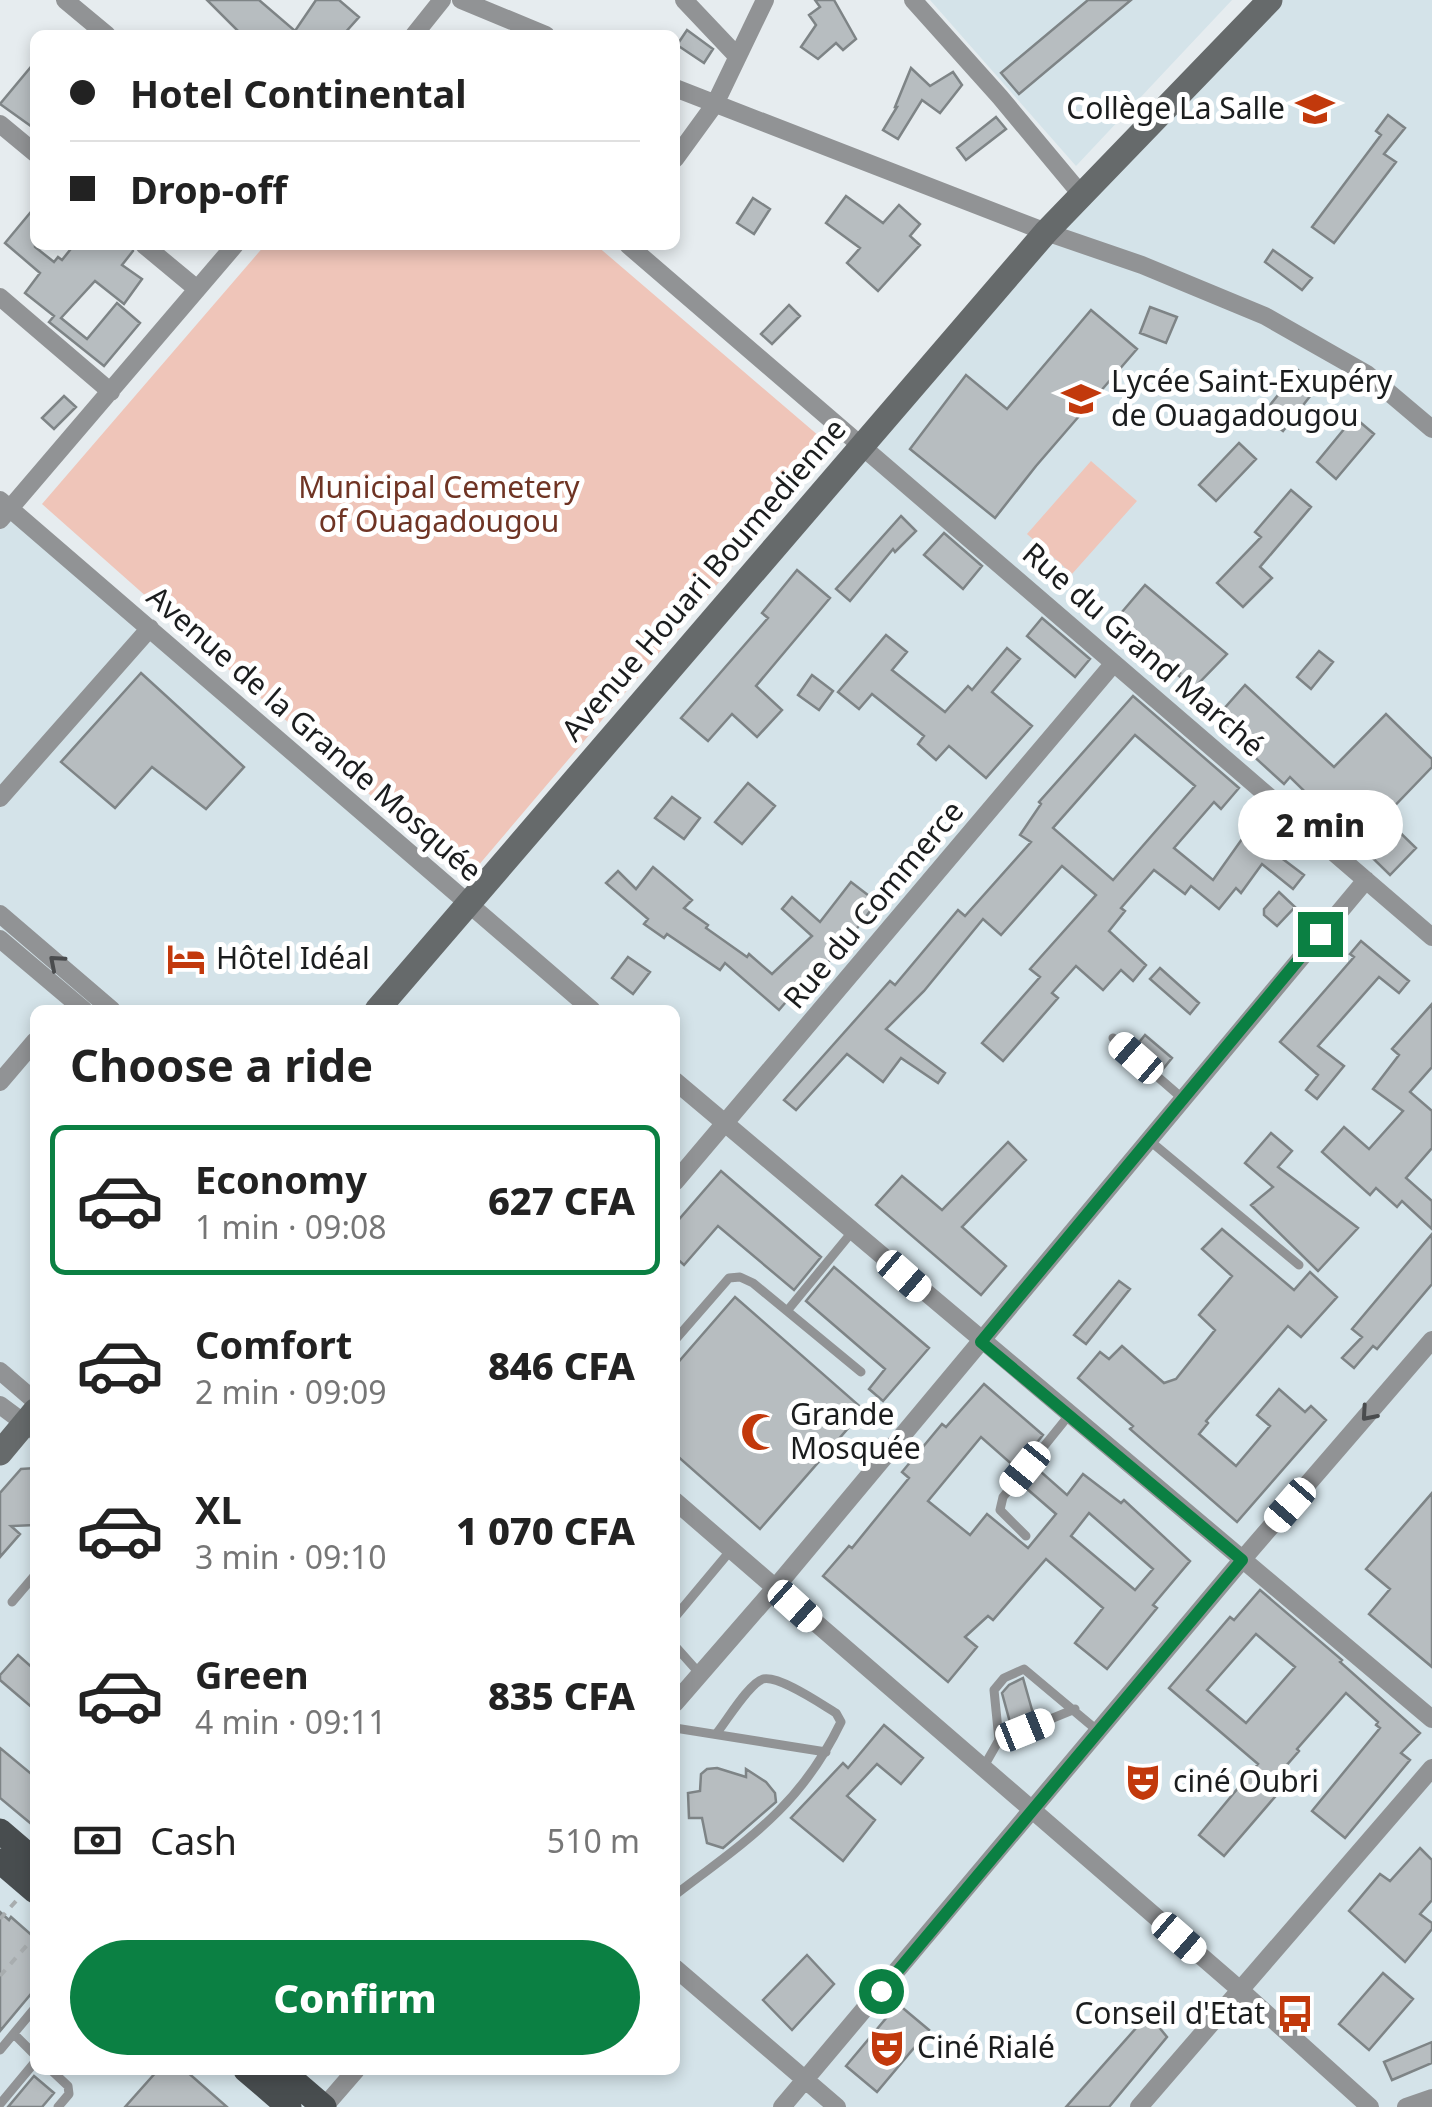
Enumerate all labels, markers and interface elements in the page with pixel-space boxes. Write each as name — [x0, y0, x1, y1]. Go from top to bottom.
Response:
text: Hotel Continental — [130, 67, 467, 119]
place label: Collège La Salle — [1066, 87, 1285, 128]
school or university icon: Collège La Salle — [1294, 88, 1336, 130]
text: Drop-off — [130, 163, 287, 215]
place label: Lycée Saint-Exupéry de Ouagadougou — [1111, 360, 1393, 435]
school or university icon: Lycée Saint-Exupéry de Ouagadougou — [1060, 378, 1102, 420]
street label: Avenue Houari Boumedienne — [551, 409, 855, 749]
park label: Municipal Cemetery of Ouagadougou — [298, 466, 580, 541]
street label: Rue du Grand Marché — [1014, 532, 1274, 765]
street label: Avenue de la Grande Mosquée — [139, 576, 491, 890]
callout: 2 min — [1238, 789, 1402, 859]
street label: Rue du Commerce — [774, 791, 972, 1017]
text: 2 min — [1276, 803, 1365, 846]
route end — [1298, 912, 1343, 957]
place label: Hôtel Idéal — [216, 937, 370, 978]
hotel icon: Hôtel Idéal — [165, 938, 207, 980]
one-way arrow — [49, 956, 68, 974]
car — [1104, 1027, 1168, 1089]
text: Choose a ride — [70, 1034, 373, 1095]
text: Economy — [195, 1153, 367, 1205]
icon: car — [75, 1155, 165, 1245]
text: 627 CFA — [488, 1174, 635, 1226]
text: 1 min · 09:08 — [195, 1205, 387, 1248]
car — [872, 1245, 936, 1307]
text: Comfort — [195, 1318, 352, 1370]
icon: car — [75, 1320, 165, 1410]
text: 846 CFA — [488, 1339, 635, 1391]
text: 2 min · 09:09 — [195, 1370, 387, 1413]
place label: Grande Mosquée — [790, 1393, 921, 1468]
one-way arrow — [1362, 1402, 1380, 1421]
mosque icon: Grande Mosquée — [739, 1411, 781, 1453]
car — [994, 1436, 1056, 1502]
car — [1259, 1473, 1321, 1537]
text: XL — [195, 1483, 242, 1535]
icon: car — [75, 1485, 165, 1575]
text: 1 070 CFA — [456, 1504, 635, 1556]
text: 3 min · 09:10 — [195, 1535, 387, 1578]
car — [763, 1575, 827, 1637]
text: Green — [195, 1648, 309, 1700]
icon: car — [75, 1650, 165, 1740]
text: 835 CFA — [488, 1669, 635, 1721]
text: 4 min · 09:11 — [195, 1700, 387, 1743]
car — [992, 1705, 1058, 1755]
place label: ciné Oubri — [1173, 1760, 1319, 1801]
theatre icon: ciné Oubri — [1122, 1761, 1164, 1803]
icon: cash — [70, 1813, 125, 1868]
text: Cash — [150, 1814, 237, 1866]
text: 510 m — [547, 1819, 640, 1862]
car — [1147, 1907, 1211, 1969]
button: Confirm — [70, 1940, 640, 2055]
route start — [859, 1969, 904, 2014]
place label: Conseil d'Etat — [1074, 1992, 1265, 2033]
bus stop icon: Conseil d'Etat — [1274, 1993, 1316, 2035]
place label: Ciné Rialé — [917, 2026, 1055, 2067]
theatre icon: Ciné Rialé — [866, 2027, 908, 2069]

